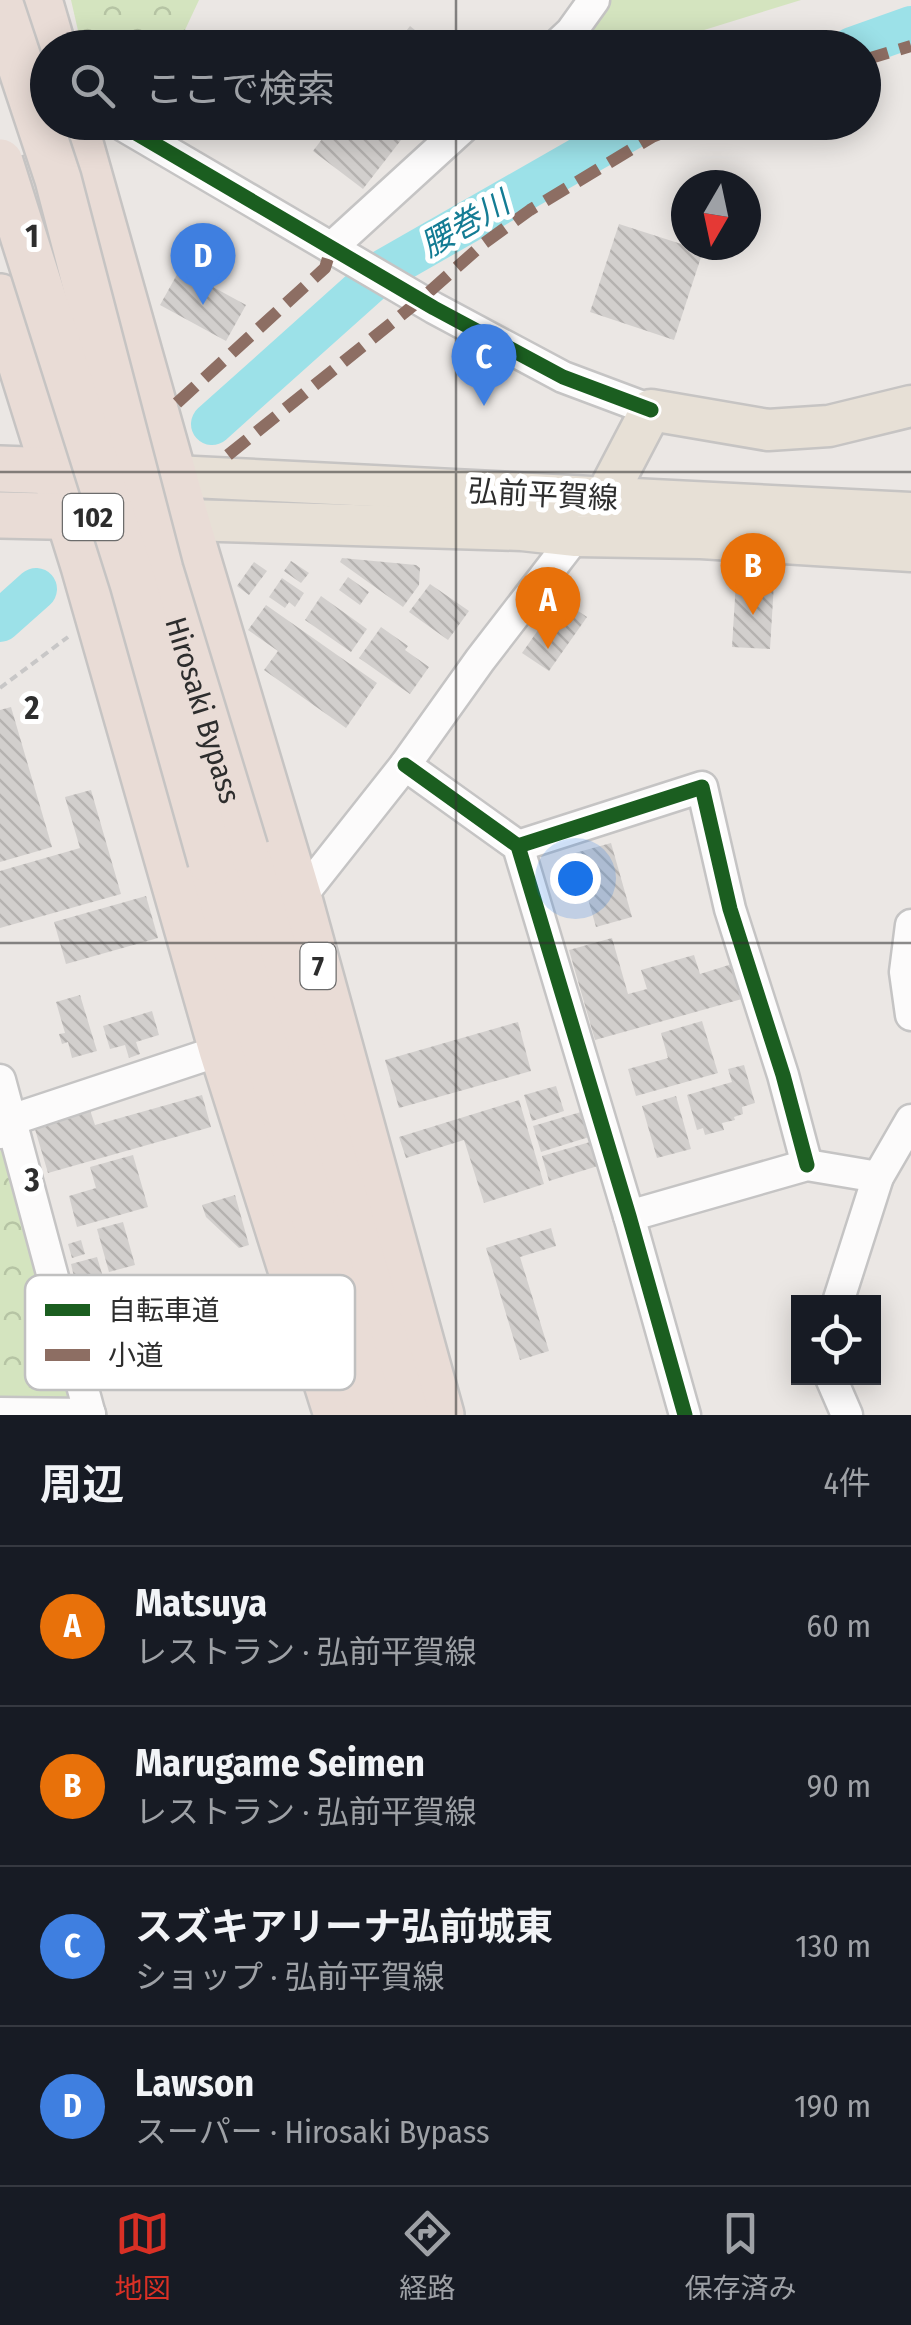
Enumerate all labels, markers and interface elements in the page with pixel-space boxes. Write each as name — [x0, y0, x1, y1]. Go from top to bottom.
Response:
search box — [30, 30, 881, 140]
icon: search — [65, 58, 120, 113]
text: ここで検索 — [145, 66, 335, 112]
north arrow — [671, 170, 761, 260]
water label: 腰巻川 — [414, 182, 519, 264]
text: 1 — [25, 217, 39, 255]
pin: D — [170, 222, 236, 305]
pin: C — [452, 324, 516, 406]
street label: 弘前平賀線 — [467, 473, 619, 517]
road number: 102 — [63, 494, 123, 540]
pin: B — [720, 532, 786, 615]
pin: A — [516, 566, 580, 649]
street label: Hirosaki Bypass — [157, 613, 248, 807]
text: 2 — [24, 689, 40, 727]
your location — [550, 853, 601, 904]
road number: 7 — [300, 943, 336, 989]
text: 3 — [23, 1161, 40, 1199]
legend — [25, 1275, 355, 1390]
text: 自転車道 — [108, 1294, 220, 1327]
map controls — [791, 1295, 881, 1385]
button: locate — [791, 1295, 881, 1385]
text: 小道 — [108, 1339, 164, 1372]
text: 周辺 — [40, 1460, 124, 1510]
text: 4件 — [824, 1464, 871, 1502]
text: Matsuya — [135, 1580, 267, 1626]
text: A — [64, 1607, 81, 1645]
text: 60 m — [806, 1607, 871, 1645]
text: レストラン · 弘前平賀線 — [135, 1633, 477, 1671]
text: Marugame Seimen — [135, 1740, 425, 1786]
text: B — [64, 1767, 81, 1805]
text: 90 m — [807, 1767, 871, 1805]
text: レストラン · 弘前平賀線 — [135, 1793, 477, 1831]
text: スズキアリーナ弘前城東 — [135, 1904, 553, 1950]
text: C — [64, 1927, 81, 1965]
text: 130 m — [795, 1927, 871, 1965]
text: ショップ · 弘前平賀線 — [135, 1958, 445, 1996]
text: Lawson — [135, 2060, 254, 2106]
text: D — [63, 2087, 82, 2125]
text: 190 m — [794, 2087, 871, 2125]
text: スーパー · Hirosaki Bypass — [135, 2113, 490, 2151]
tab: 地図 — [114, 2206, 171, 2306]
tab: 経路 — [399, 2206, 456, 2306]
tab: 保存済み — [684, 2206, 797, 2306]

